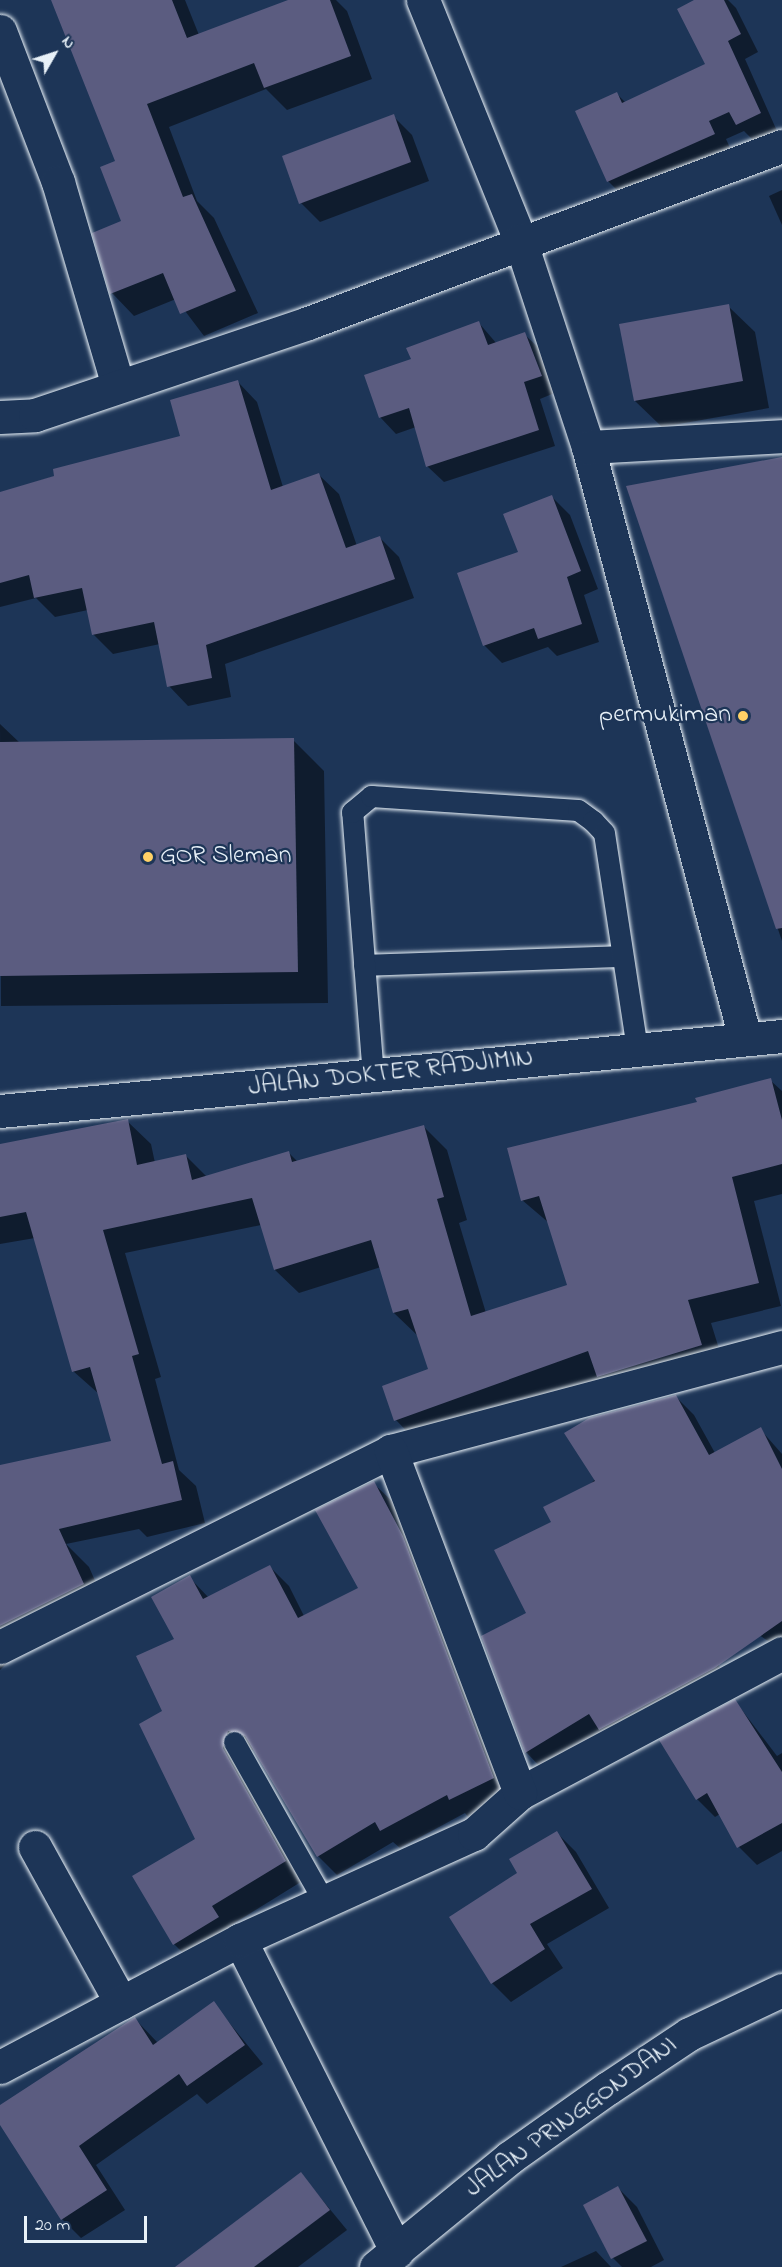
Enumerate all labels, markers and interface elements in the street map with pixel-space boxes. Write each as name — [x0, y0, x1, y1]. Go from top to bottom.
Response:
north arrow — [24, 24, 84, 84]
text: N — [55, 31, 81, 54]
place label: permukiman — [599, 700, 731, 732]
marker: permukiman — [736, 709, 750, 723]
place label: GOR Sleman — [160, 841, 292, 873]
marker: GOR Sleman — [141, 850, 155, 864]
street label: JALAN DOKTER RADJIMIN — [247, 1044, 535, 1104]
street label: JALAN PRINGGONDANI — [460, 2031, 684, 2205]
scale bar — [27, 2204, 150, 2242]
text: 20 m — [35, 2213, 70, 2239]

